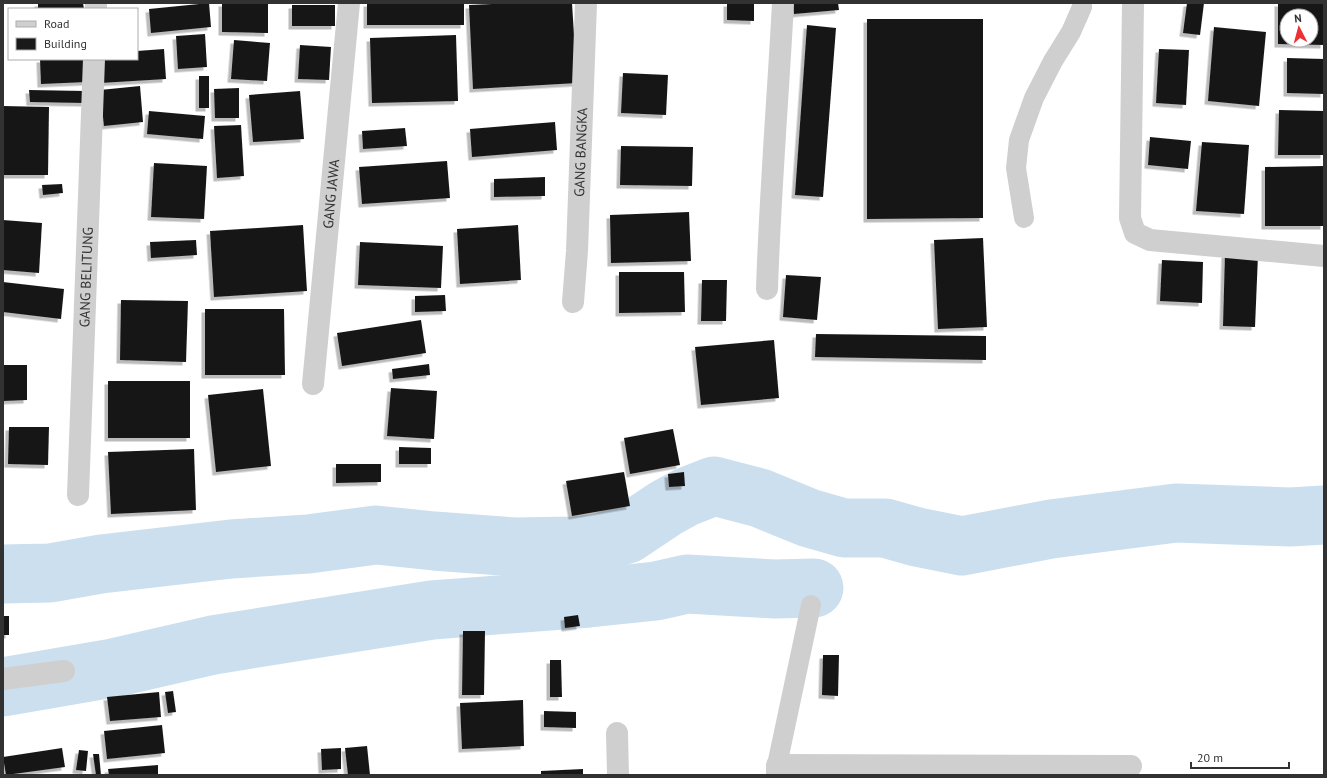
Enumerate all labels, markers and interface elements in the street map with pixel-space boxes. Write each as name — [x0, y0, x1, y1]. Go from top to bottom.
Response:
legend — [8, 8, 138, 60]
north arrow — [1279, 8, 1319, 48]
text: N — [1294, 11, 1302, 25]
text: Road — [44, 16, 69, 31]
text: Building — [44, 36, 87, 51]
street label: GANG BANGKA — [570, 106, 591, 197]
street label: GANG JAWA — [319, 157, 343, 229]
street label: GANG BELITUNG — [75, 227, 97, 328]
scale bar — [1191, 744, 1289, 770]
text: 20 m — [1197, 750, 1223, 765]

